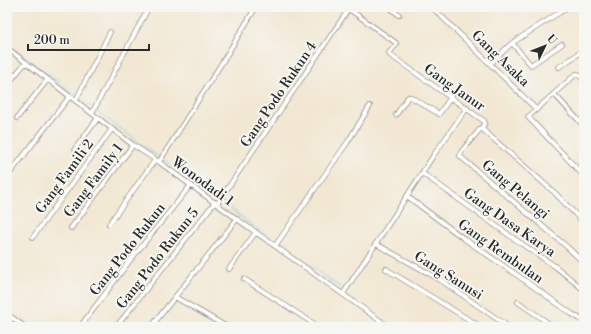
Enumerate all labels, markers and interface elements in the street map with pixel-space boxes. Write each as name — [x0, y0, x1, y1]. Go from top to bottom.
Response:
scale bar — [28, 26, 149, 52]
north arrow — [525, 26, 565, 66]
street label: Gang Asaka — [468, 27, 534, 91]
text: U — [544, 32, 560, 48]
text: 200 m — [34, 33, 70, 48]
street label: Gang Podo Rukun 4 — [237, 38, 321, 151]
street label: Gang Janur — [420, 60, 489, 116]
street label: Gang Famili 2 — [32, 136, 98, 217]
street label: Gang Family 1 — [60, 140, 127, 221]
street label: Wonodadi 1 — [167, 153, 237, 210]
street label: Gang Pelangi — [478, 156, 553, 224]
street label: Gang Dasa Karya — [460, 184, 560, 262]
street label: Gang Podo Rukun — [86, 199, 170, 300]
street label: Gang Podo Rukun 5 — [113, 204, 203, 313]
street label: Gang Rembulan — [454, 216, 547, 288]
street label: Gang Sanusi — [411, 248, 487, 304]

